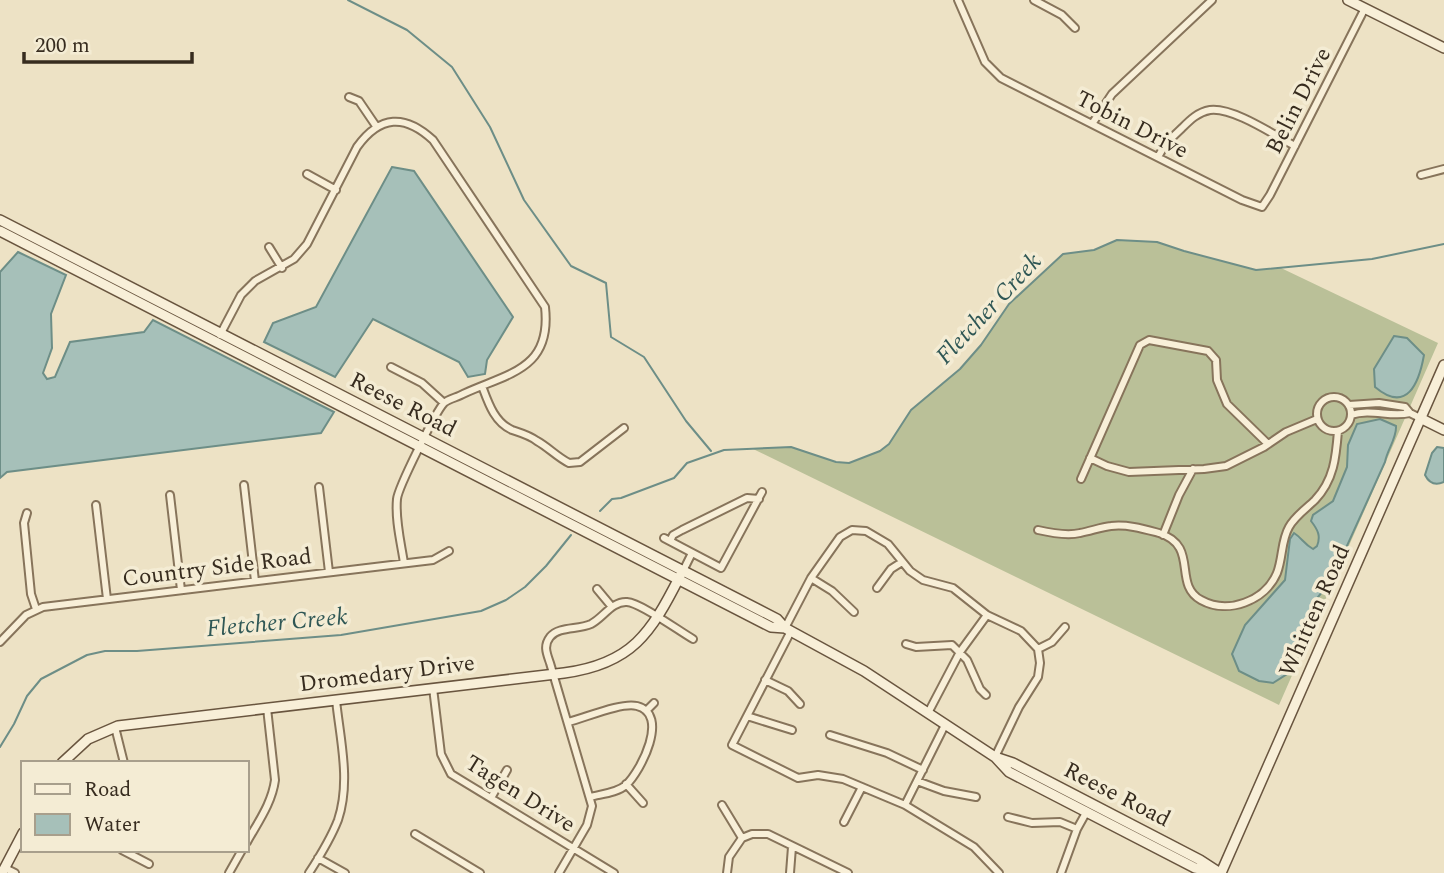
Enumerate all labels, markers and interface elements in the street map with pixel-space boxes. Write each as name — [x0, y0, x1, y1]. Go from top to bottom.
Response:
scale bar — [24, 21, 192, 65]
text: 200 m — [35, 30, 90, 62]
street label: Belin Drive — [1257, 41, 1341, 161]
street label: Tobin Drive — [1070, 82, 1194, 168]
water label: Fletcher Creek — [928, 245, 1050, 373]
street label: Reese Road — [343, 363, 463, 447]
street label: Country Side Road — [120, 539, 314, 597]
street label: Whitten Road — [1270, 539, 1360, 683]
water label: Fletcher Creek — [205, 599, 349, 647]
street label: Dromedary Drive — [297, 646, 477, 702]
street label: Tagen Drive — [458, 746, 582, 842]
street label: Reese Road — [1057, 753, 1177, 837]
legend — [21, 761, 248, 852]
text: Road — [84, 774, 131, 806]
text: Water — [84, 809, 140, 841]

